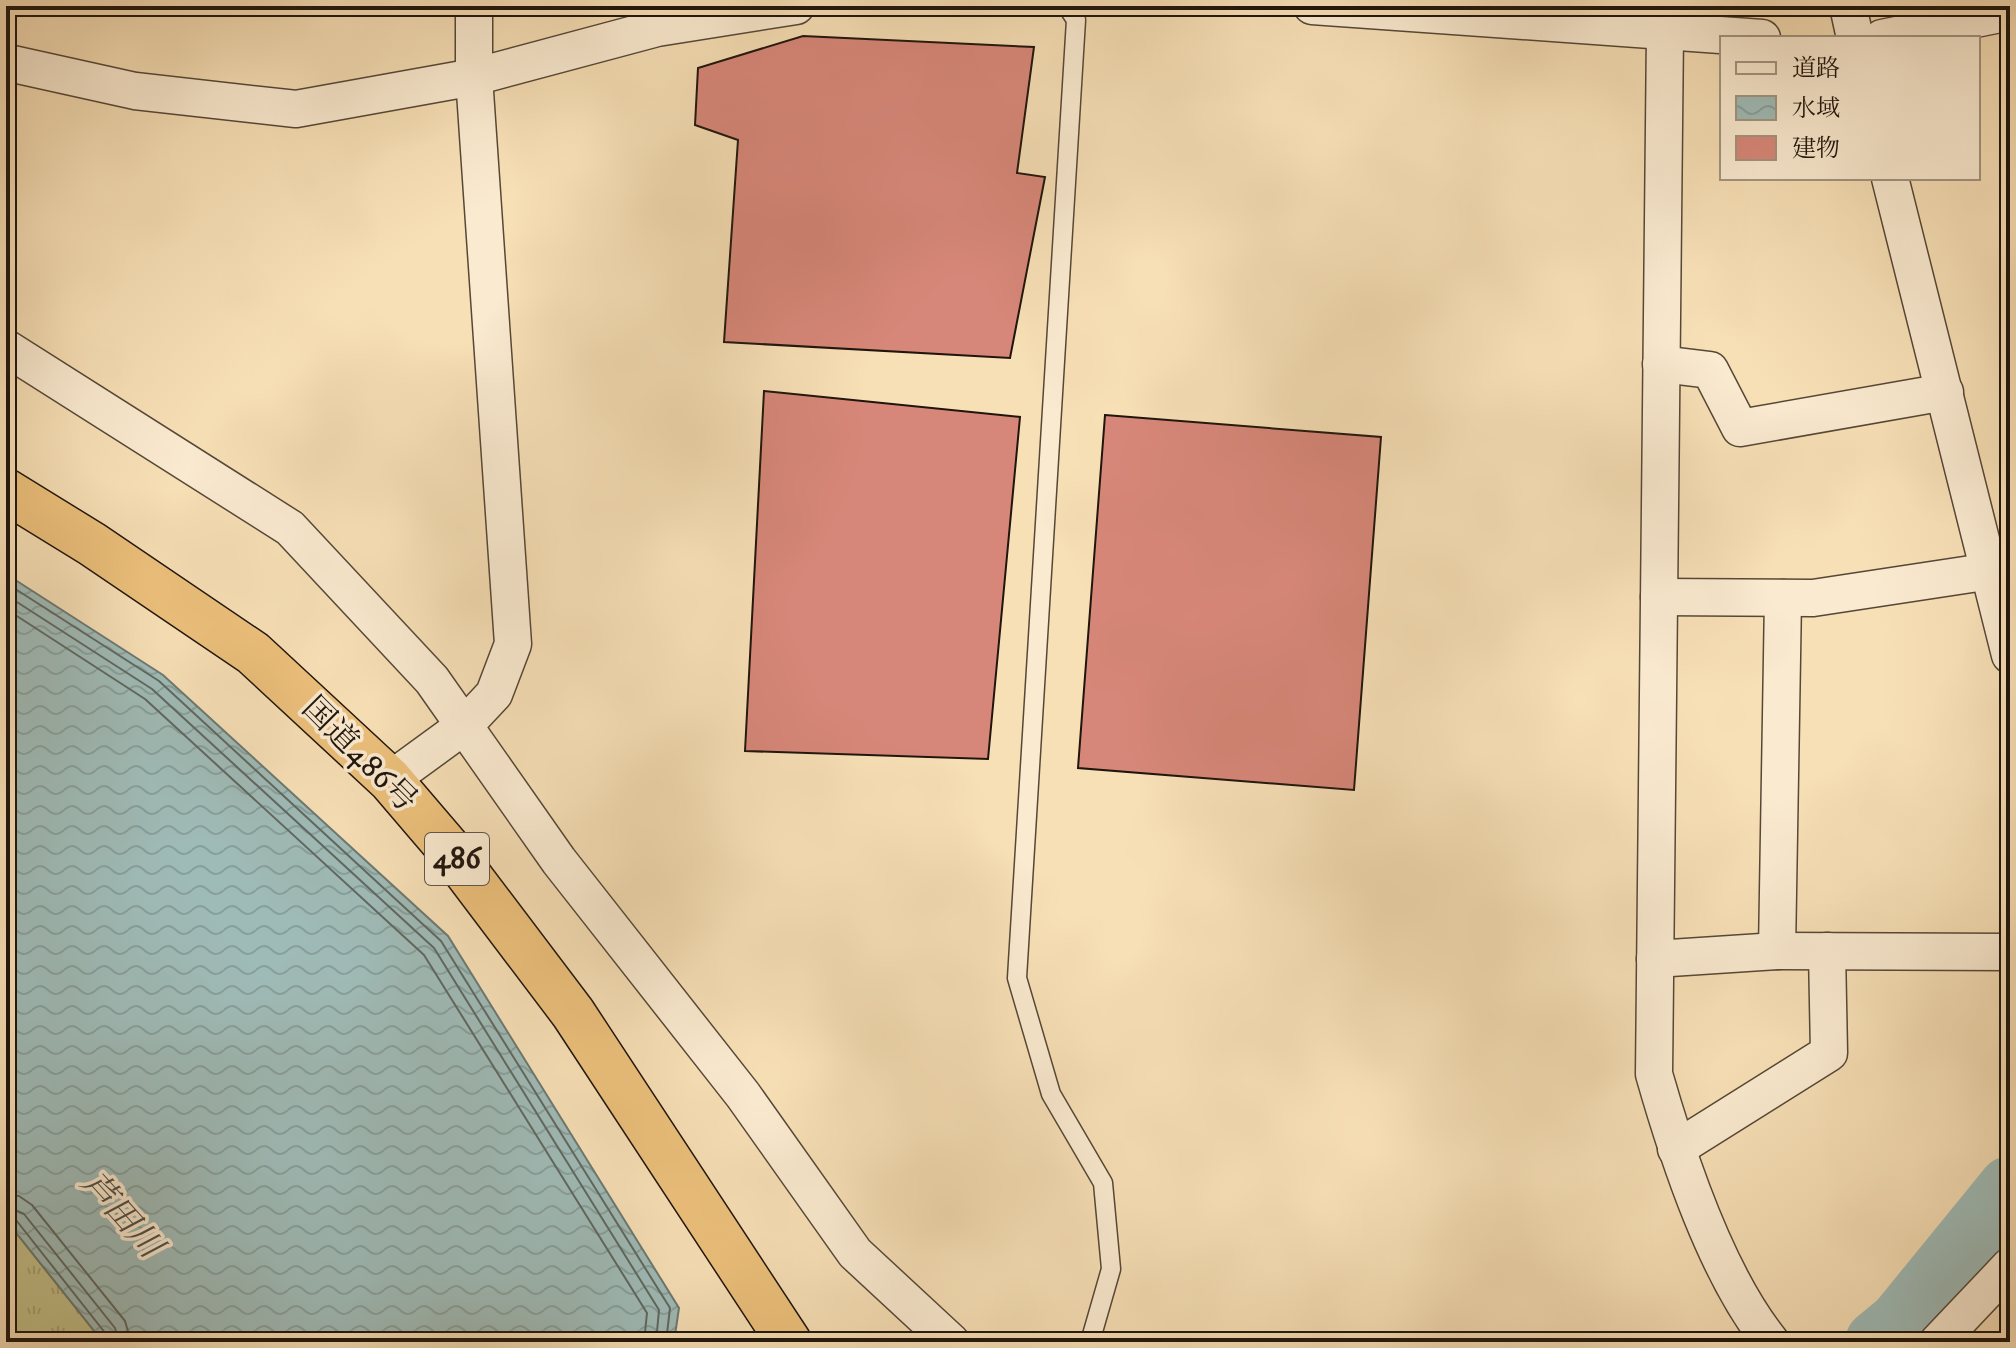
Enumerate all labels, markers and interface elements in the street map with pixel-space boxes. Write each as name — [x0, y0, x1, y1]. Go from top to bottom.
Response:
legend — [1720, 36, 1980, 180]
text: 道路 — [1792, 54, 1840, 84]
text: 水域 — [1792, 94, 1840, 124]
text: 建物 — [1792, 134, 1840, 164]
street label: 国道486号 — [293, 689, 425, 821]
road number: 486 — [425, 833, 489, 885]
water label: 芦田川 — [71, 1163, 173, 1270]

